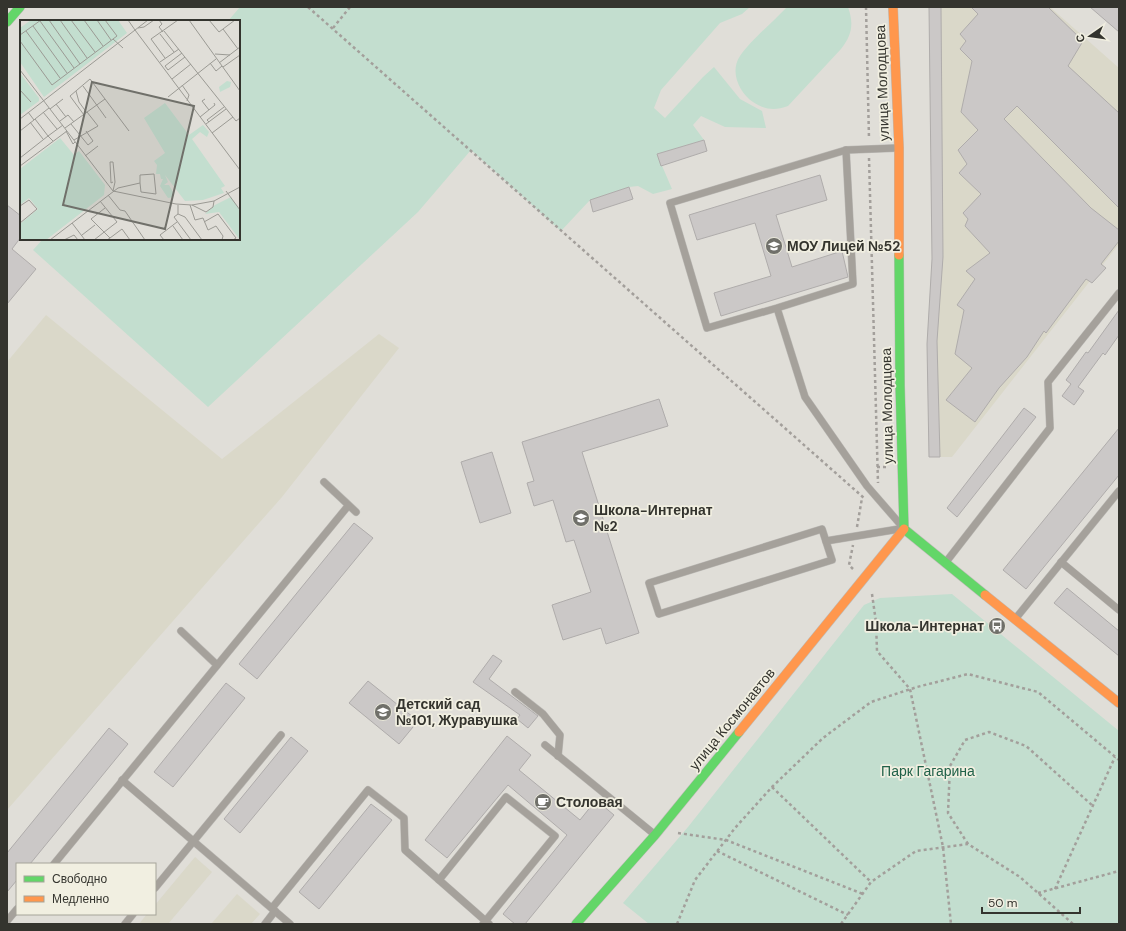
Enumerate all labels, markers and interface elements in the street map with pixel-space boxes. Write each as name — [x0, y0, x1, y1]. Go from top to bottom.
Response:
north arrow — [1070, 16, 1110, 56]
inset map — [20, 20, 240, 240]
street label: улица Молодцова — [871, 24, 893, 141]
text: С — [1073, 33, 1088, 44]
school or university icon: МОУ Лицей №52 — [764, 236, 784, 256]
place label: МОУ Лицей №52 — [787, 237, 900, 255]
street label: улица Молодцова — [877, 348, 897, 464]
place label: Школа-Интернат №2 — [594, 501, 713, 535]
school or university icon: Школа-Интернат №2 — [571, 508, 591, 528]
bus stop icon: Школа-Интернат — [987, 616, 1007, 636]
place label: Школа-Интернат — [865, 617, 984, 635]
street label: улица Космонавтов — [685, 664, 779, 774]
place label: Детский сад №101, Журавушка — [396, 695, 518, 729]
school or university icon: Детский сад №101, Журавушка — [373, 702, 393, 722]
park label: Парк Гагарина — [881, 762, 975, 780]
cafe icon: Столовая — [533, 792, 553, 812]
place label: Столовая — [556, 793, 623, 811]
legend — [16, 863, 156, 915]
text: Свободно — [52, 871, 107, 887]
scale bar — [982, 889, 1080, 915]
text: Медленно — [52, 891, 109, 907]
text: 50 m — [988, 895, 1017, 911]

